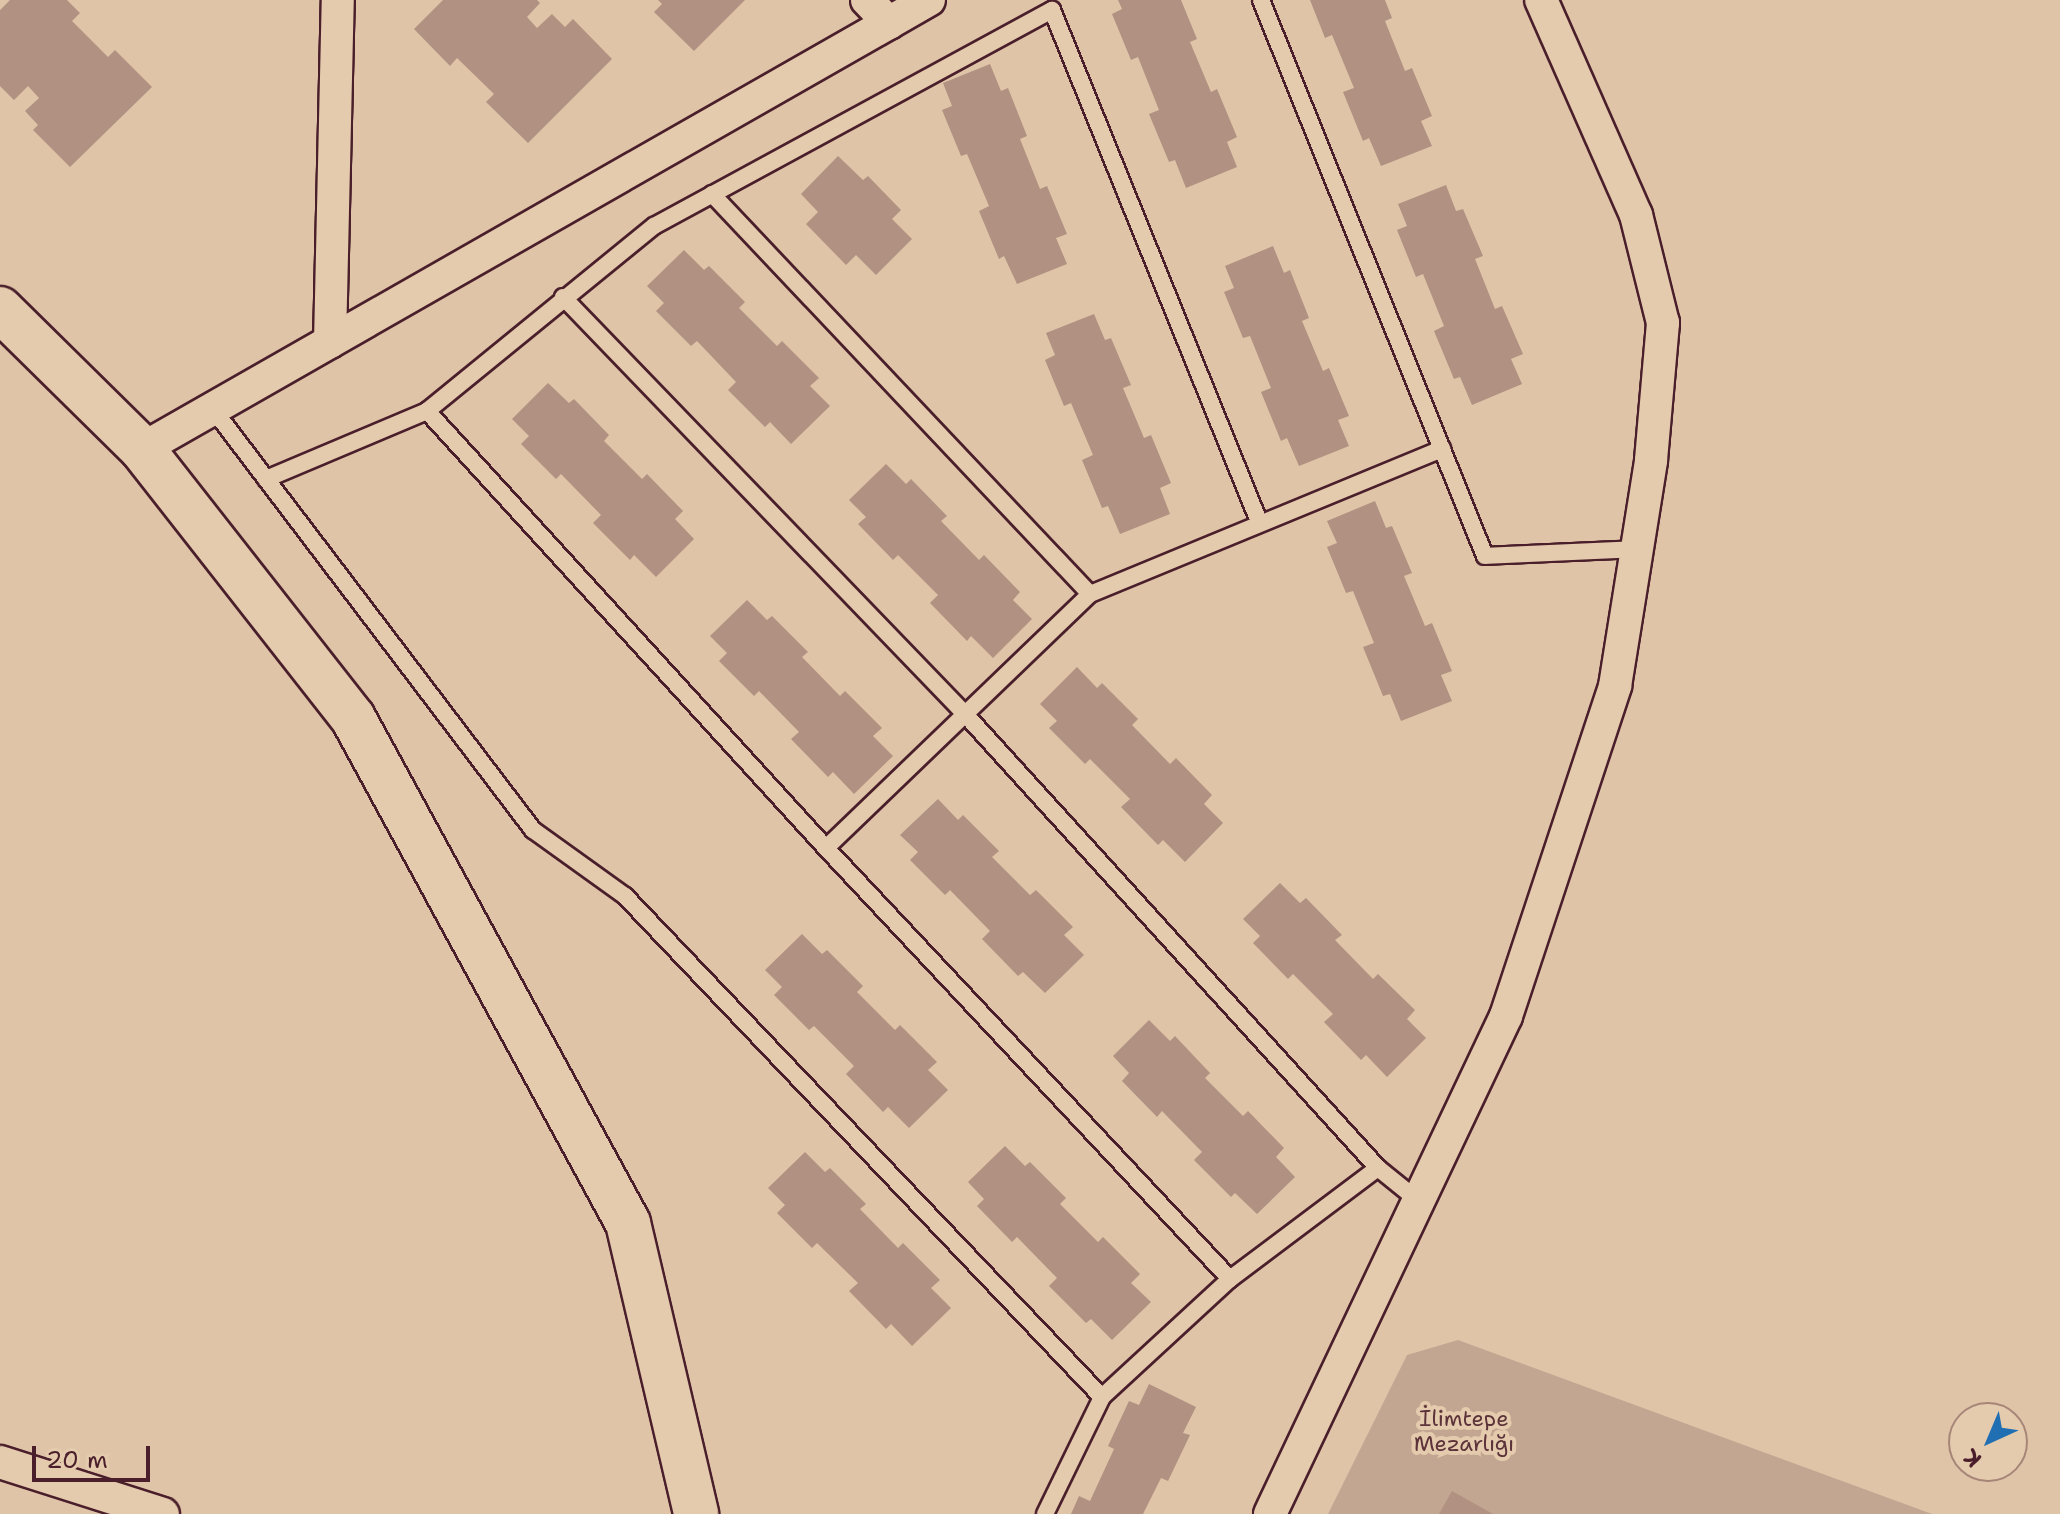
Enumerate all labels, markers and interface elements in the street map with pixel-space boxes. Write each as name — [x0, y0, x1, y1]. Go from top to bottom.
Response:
north arrow — [1948, 1402, 2028, 1482]
park label: İlimtepe Mezarlığı — [1414, 1405, 1514, 1456]
scale bar — [36, 1430, 154, 1480]
text: K — [1957, 1443, 1988, 1474]
text: 20 m — [46, 1444, 108, 1476]

